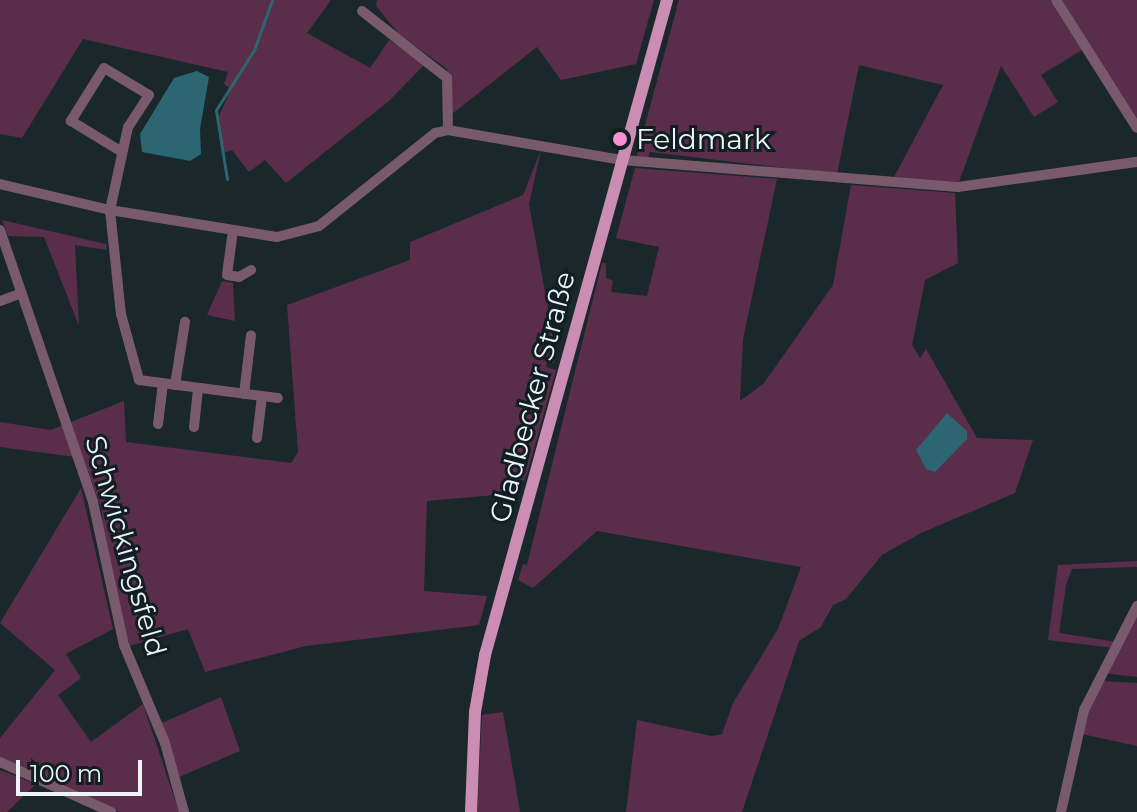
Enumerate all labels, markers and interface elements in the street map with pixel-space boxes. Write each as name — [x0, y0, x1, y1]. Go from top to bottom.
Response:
place label: Feldmark — [636, 122, 771, 156]
marker: Feldmark — [611, 130, 629, 148]
street label: Gladbecker Straße — [482, 268, 582, 526]
street label: Schwickingsfeld — [78, 432, 174, 660]
scale bar — [20, 744, 146, 794]
text: 100 m — [30, 759, 102, 788]

